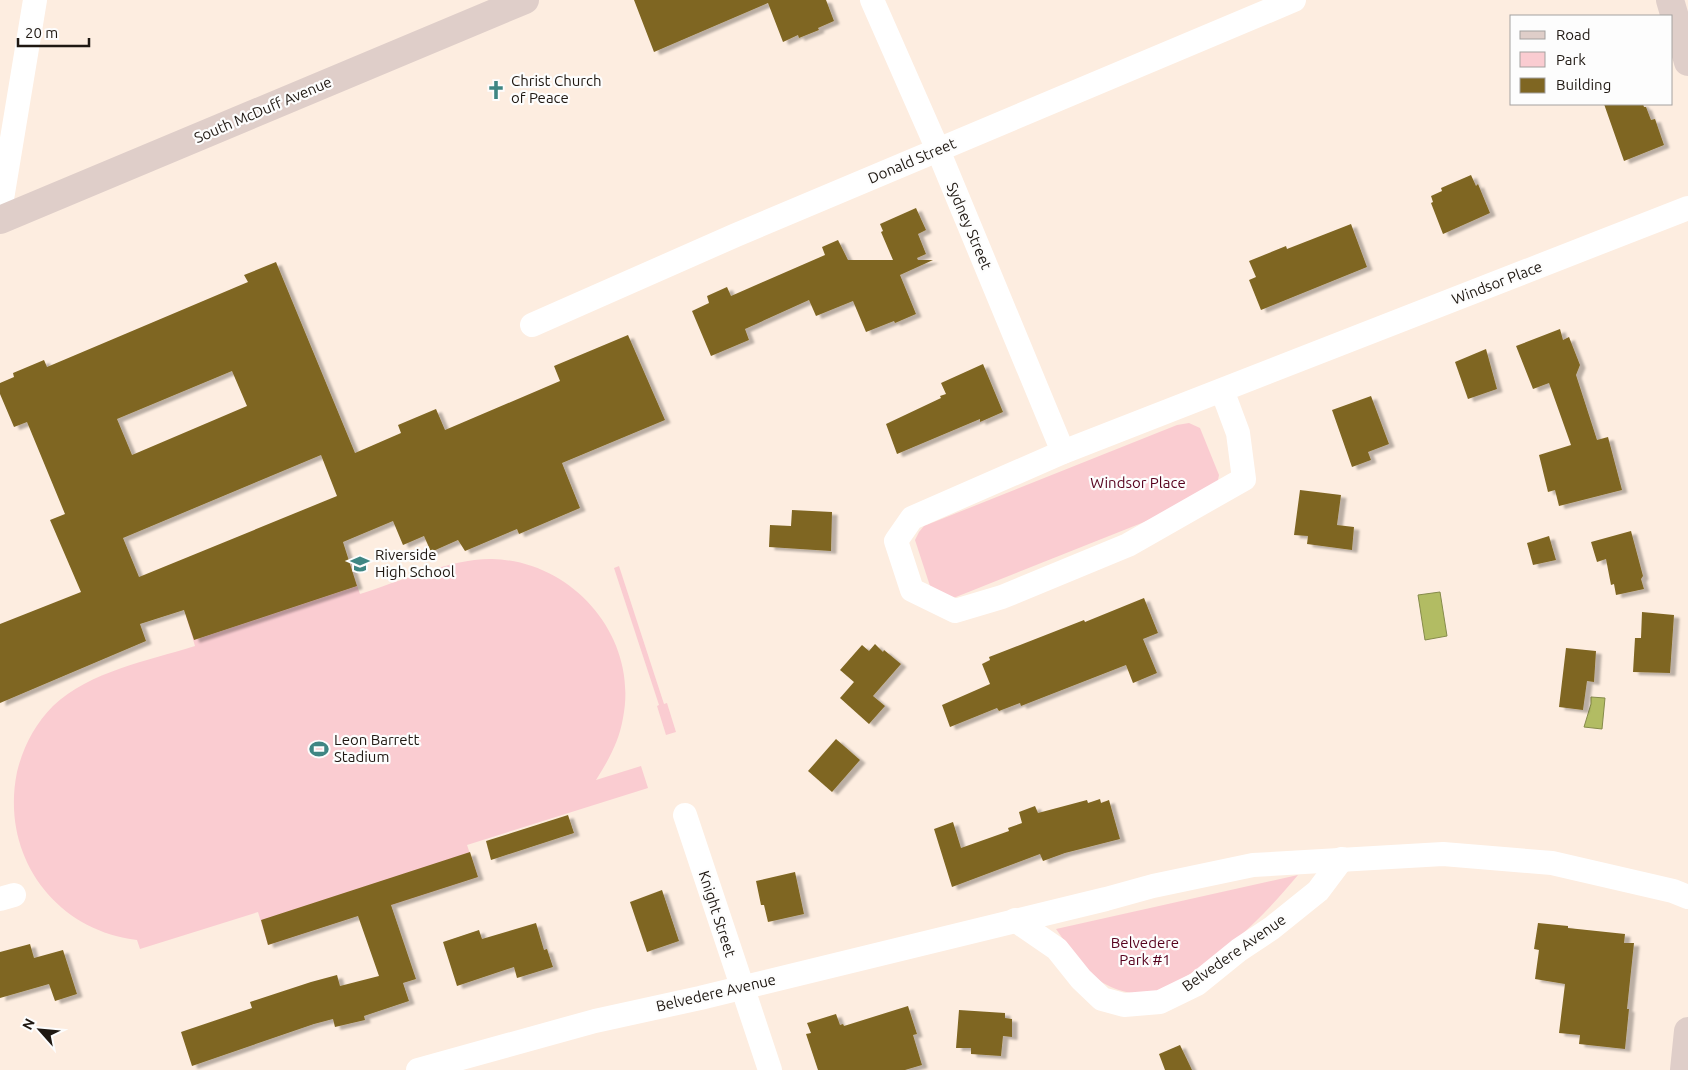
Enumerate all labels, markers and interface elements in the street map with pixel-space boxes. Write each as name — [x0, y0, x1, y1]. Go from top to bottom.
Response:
scale bar — [18, 15, 89, 47]
legend — [1510, 15, 1673, 105]
text: 20 m — [25, 24, 58, 41]
text: Road — [1556, 26, 1591, 43]
text: Park — [1556, 51, 1586, 68]
place label: Christ Church of Peace — [511, 72, 601, 106]
street label: South McDuff Avenue — [192, 73, 334, 146]
text: Building — [1556, 76, 1611, 93]
church icon: Christ Church of Peace — [485, 79, 507, 101]
street label: Donald Street — [865, 134, 958, 187]
street label: Sydney Street — [943, 180, 996, 272]
street label: Windsor Place — [1449, 257, 1544, 308]
park label: Windsor Place — [1090, 474, 1186, 491]
place label: Riverside High School — [375, 546, 455, 580]
school or university icon: Riverside High School — [349, 553, 371, 575]
place label: Leon Barrett Stadium — [334, 731, 419, 765]
sports icon: Leon Barrett Stadium — [308, 738, 330, 760]
street label: Knight Street — [696, 869, 739, 959]
street label: Belvedere Avenue — [1179, 911, 1289, 995]
park label: Belvedere Park #1 — [1111, 934, 1179, 968]
street label: Belvedere Avenue — [654, 970, 777, 1015]
north arrow — [15, 1005, 65, 1055]
text: N — [19, 1016, 38, 1032]

